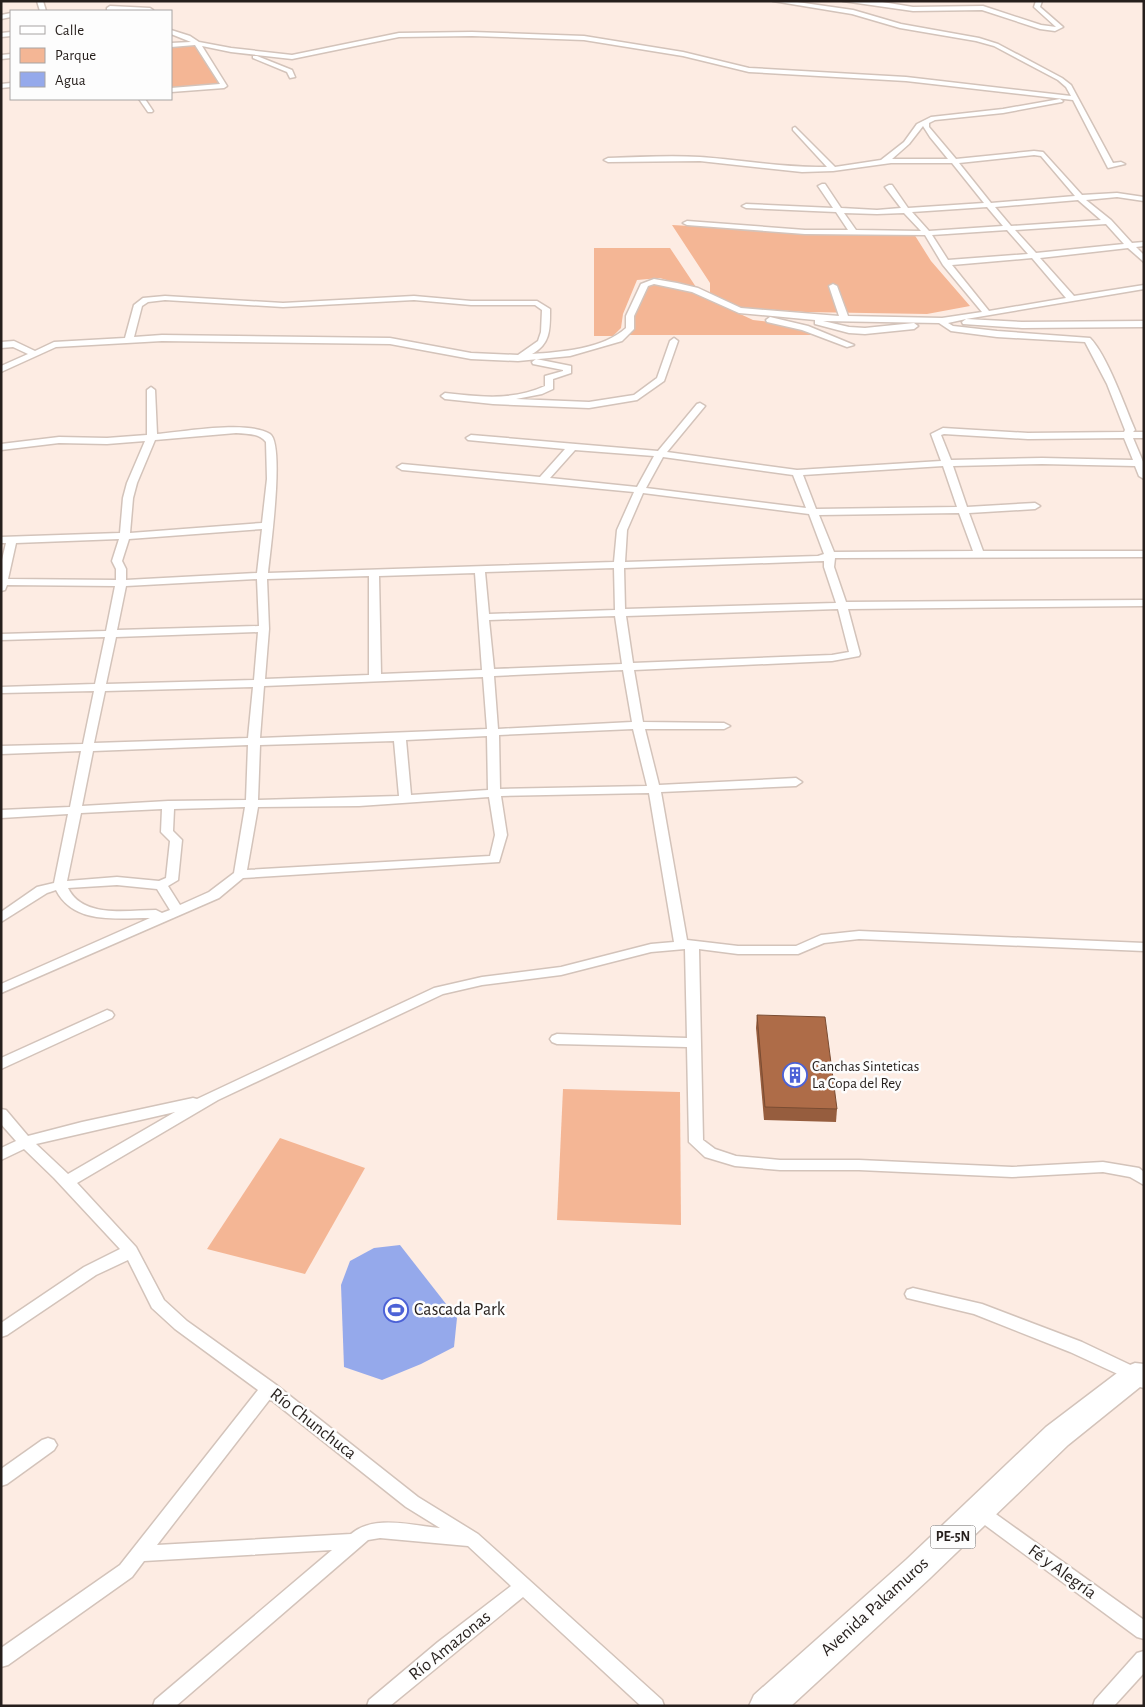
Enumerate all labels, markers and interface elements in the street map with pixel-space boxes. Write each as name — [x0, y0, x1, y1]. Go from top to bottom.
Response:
legend — [10, 10, 172, 100]
text: Calle — [55, 23, 84, 38]
text: Parque — [55, 48, 96, 63]
text: Agua — [55, 73, 86, 88]
place label: Canchas Sinteticas La Copa del Rey — [812, 1059, 919, 1091]
building icon: Canchas Sinteticas La Copa del Rey — [782, 1062, 808, 1088]
sports icon: Cascada Park — [383, 1297, 409, 1323]
place label: Cascada Park — [414, 1301, 506, 1319]
street label: Río Chunchuca — [267, 1385, 359, 1463]
road number: PE-5N — [930, 1525, 976, 1548]
street label: Fé y Alegría — [1025, 1541, 1099, 1603]
street label: Avenida Pakamuros — [818, 1554, 932, 1660]
street label: Río Amazonas — [406, 1608, 494, 1684]

